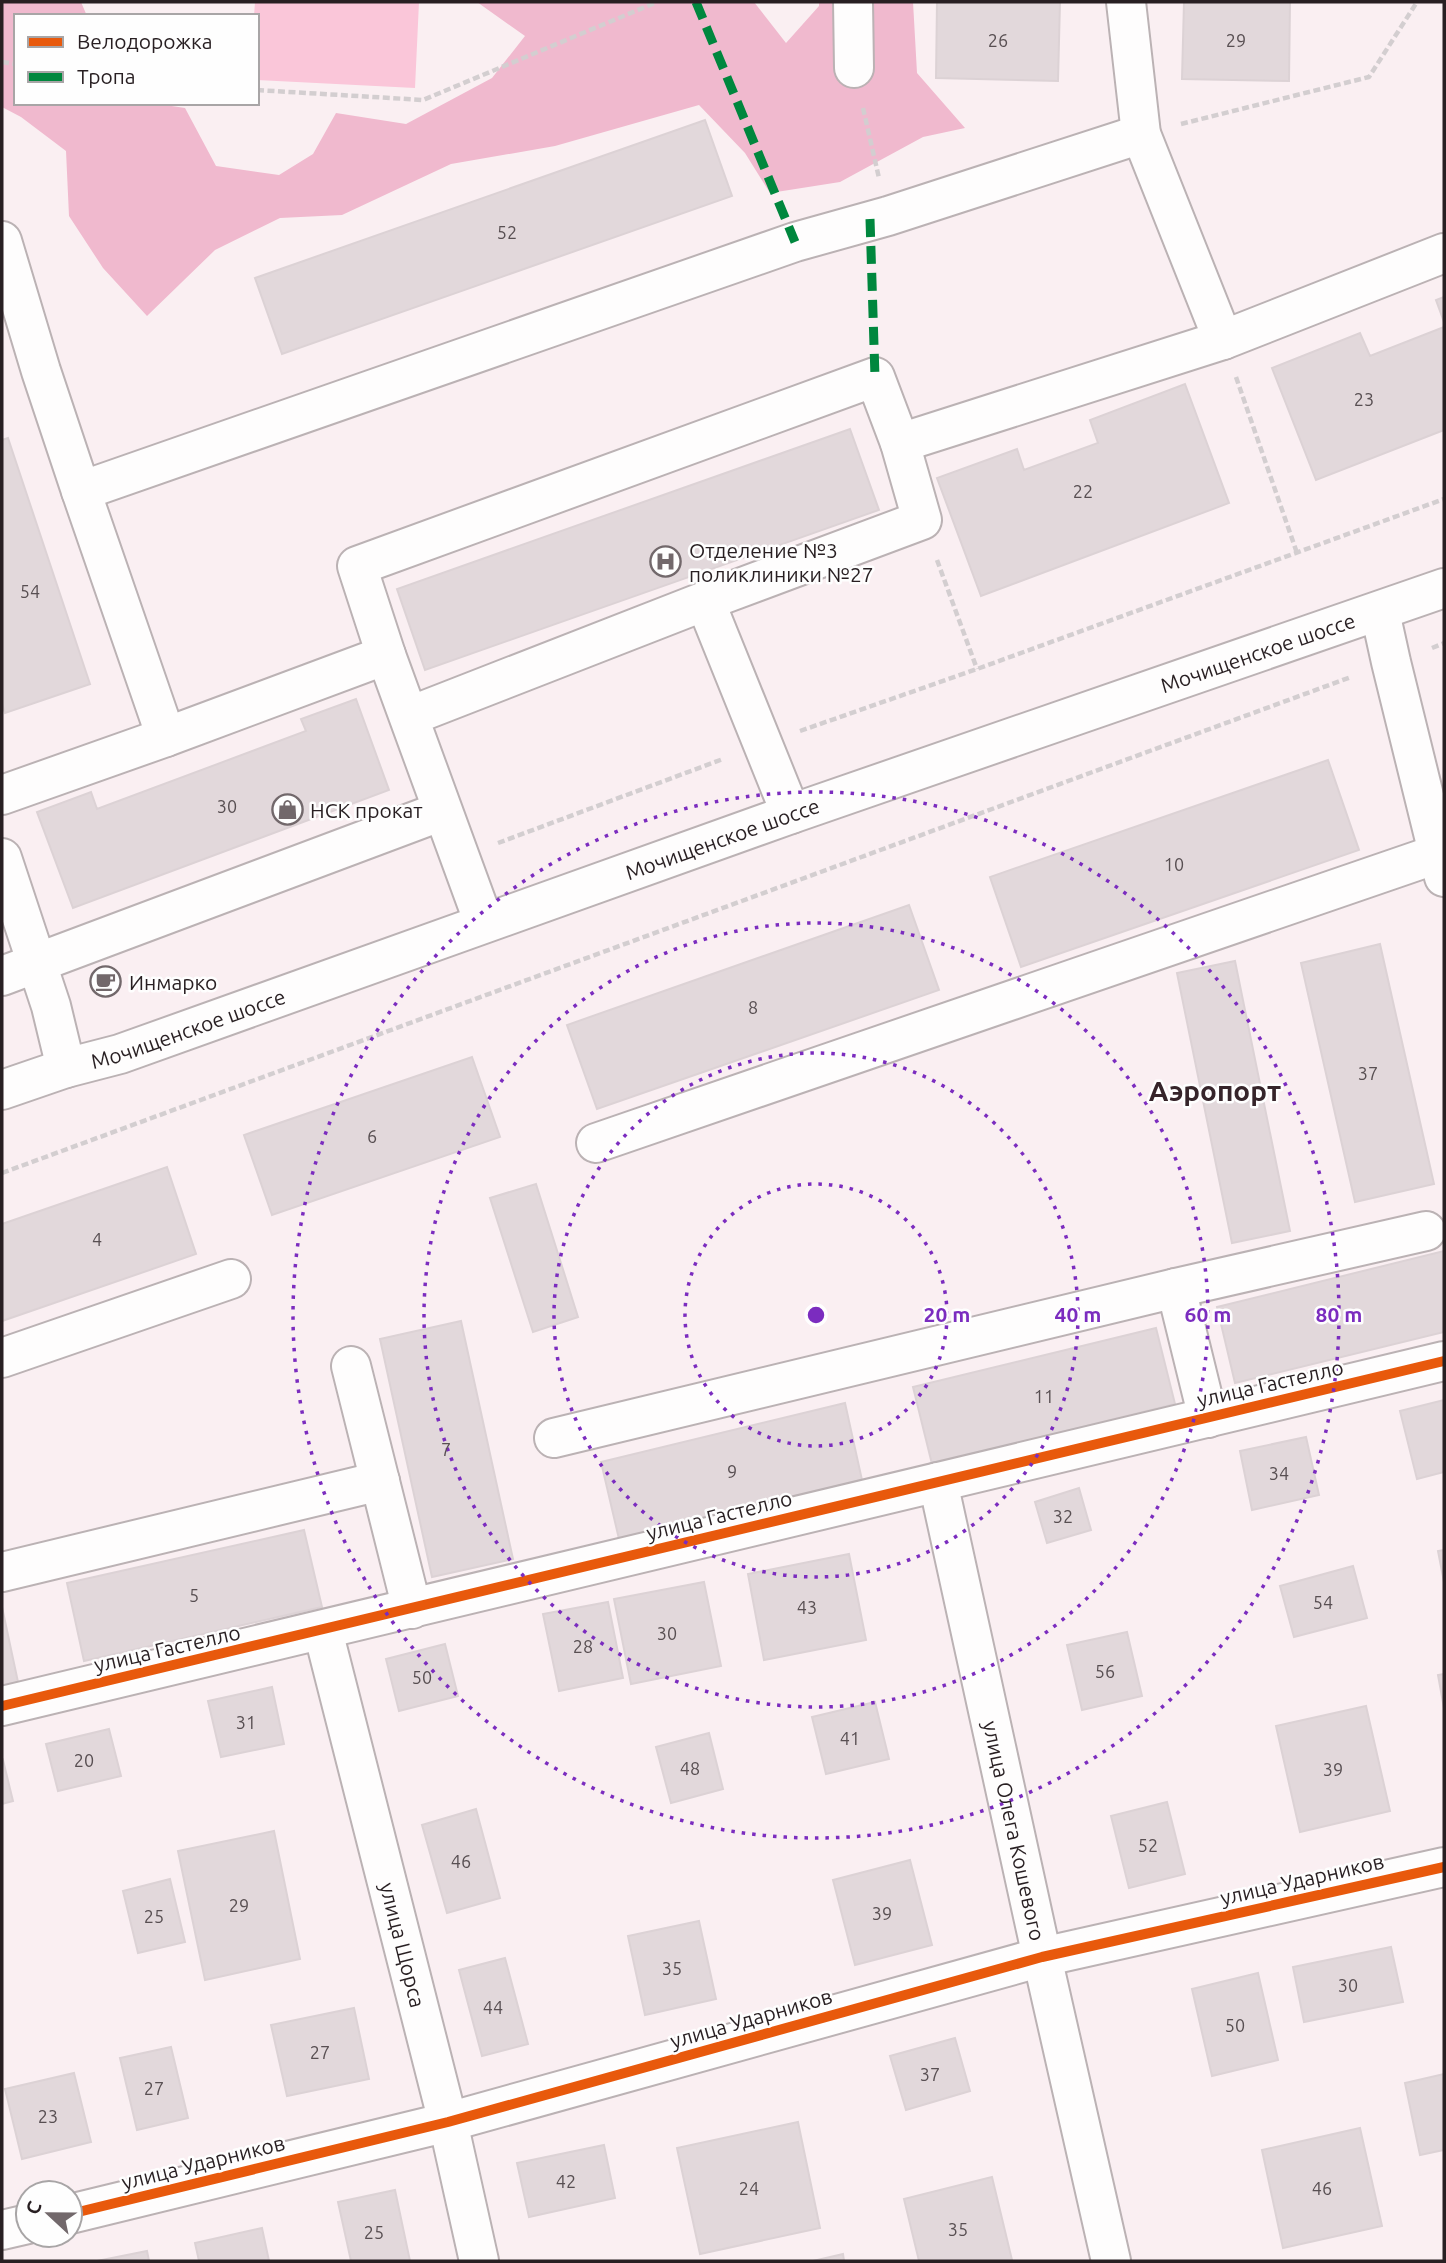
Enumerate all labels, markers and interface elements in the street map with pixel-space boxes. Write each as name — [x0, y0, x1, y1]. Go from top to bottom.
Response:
legend — [14, 14, 259, 105]
text: Велодорожка — [77, 29, 213, 53]
house number: 26 — [988, 30, 1008, 50]
house number: 29 — [1226, 30, 1246, 50]
text: Тропа — [77, 64, 136, 88]
house number: 52 — [497, 222, 517, 242]
house number: 23 — [1354, 389, 1374, 409]
house number: 22 — [1073, 481, 1093, 501]
place label: Отделение №3 поликлиники №27 — [689, 538, 874, 586]
hospital icon: Отделение №3 поликлиники №27 — [649, 545, 683, 579]
house number: 54 — [20, 581, 40, 601]
street label: Мочищенское шоссе — [1157, 608, 1358, 697]
shop icon: НСК прокат — [270, 793, 304, 827]
street label: Мочищенское шоссе — [622, 793, 822, 884]
house number: 30 — [217, 796, 237, 816]
place label: НСК прокат — [310, 798, 423, 822]
house number: 10 — [1164, 854, 1184, 874]
cafe icon: Инмарко — [89, 965, 123, 999]
place label: Инмарко — [129, 970, 217, 994]
street label: Мочищенское шоссе — [88, 984, 289, 1073]
house number: 8 — [748, 997, 758, 1017]
house number: 37 — [1358, 1063, 1378, 1083]
district label: Аэропорт — [1149, 1075, 1281, 1106]
house number: 6 — [367, 1126, 377, 1146]
house number: 4 — [92, 1229, 102, 1249]
text: 20 m — [924, 1302, 970, 1326]
text: 40 m — [1055, 1302, 1101, 1326]
text: 60 m — [1185, 1302, 1231, 1326]
text: 80 m — [1316, 1302, 1362, 1326]
centre of rings — [804, 1303, 828, 1327]
street label: улица Гастелло — [1194, 1354, 1346, 1412]
house number: 11 — [1034, 1386, 1054, 1406]
house number: 7 — [441, 1439, 451, 1459]
house number: 9 — [727, 1461, 737, 1481]
house number: 34 — [1269, 1463, 1289, 1483]
street label: улица Гастелло — [644, 1485, 794, 1545]
house number: 32 — [1053, 1506, 1073, 1526]
house number: 5 — [189, 1585, 199, 1605]
house number: 54 — [1313, 1592, 1333, 1612]
house number: 43 — [797, 1597, 817, 1617]
street label: улица Гастелло — [91, 1619, 243, 1677]
house number: 30 — [657, 1623, 677, 1643]
house number: 28 — [573, 1636, 593, 1656]
house number: 56 — [1095, 1661, 1115, 1681]
house number: 50 — [412, 1667, 432, 1687]
house number: 31 — [236, 1712, 256, 1732]
street label: улица Олега Кошевого — [979, 1719, 1050, 1943]
house number: 41 — [840, 1728, 860, 1748]
house number: 20 — [74, 1750, 94, 1770]
house number: 48 — [680, 1758, 700, 1778]
house number: 39 — [1323, 1759, 1343, 1779]
house number: 52 — [1138, 1835, 1158, 1855]
street label: улица Ударников — [1218, 1848, 1386, 1910]
house number: 46 — [451, 1851, 471, 1871]
street label: улица Щорса — [375, 1880, 430, 2010]
house number: 29 — [229, 1895, 249, 1915]
house number: 39 — [872, 1903, 892, 1923]
house number: 25 — [144, 1906, 164, 1926]
house number: 35 — [662, 1958, 682, 1978]
house number: 30 — [1338, 1975, 1358, 1995]
street label: улица Ударников — [667, 1983, 835, 2053]
house number: 44 — [483, 1997, 503, 2017]
house number: 50 — [1225, 2015, 1245, 2035]
house number: 27 — [310, 2042, 330, 2062]
house number: 37 — [920, 2064, 940, 2084]
house number: 27 — [144, 2078, 164, 2098]
house number: 23 — [38, 2106, 58, 2126]
street label: улица Ударников — [119, 2130, 287, 2194]
house number: 42 — [556, 2171, 576, 2191]
house number: 24 — [739, 2178, 759, 2198]
house number: 46 — [1312, 2178, 1332, 2198]
north arrow — [14, 2179, 84, 2249]
text: С — [21, 2198, 46, 2217]
house number: 35 — [948, 2219, 968, 2239]
house number: 25 — [364, 2222, 384, 2242]

